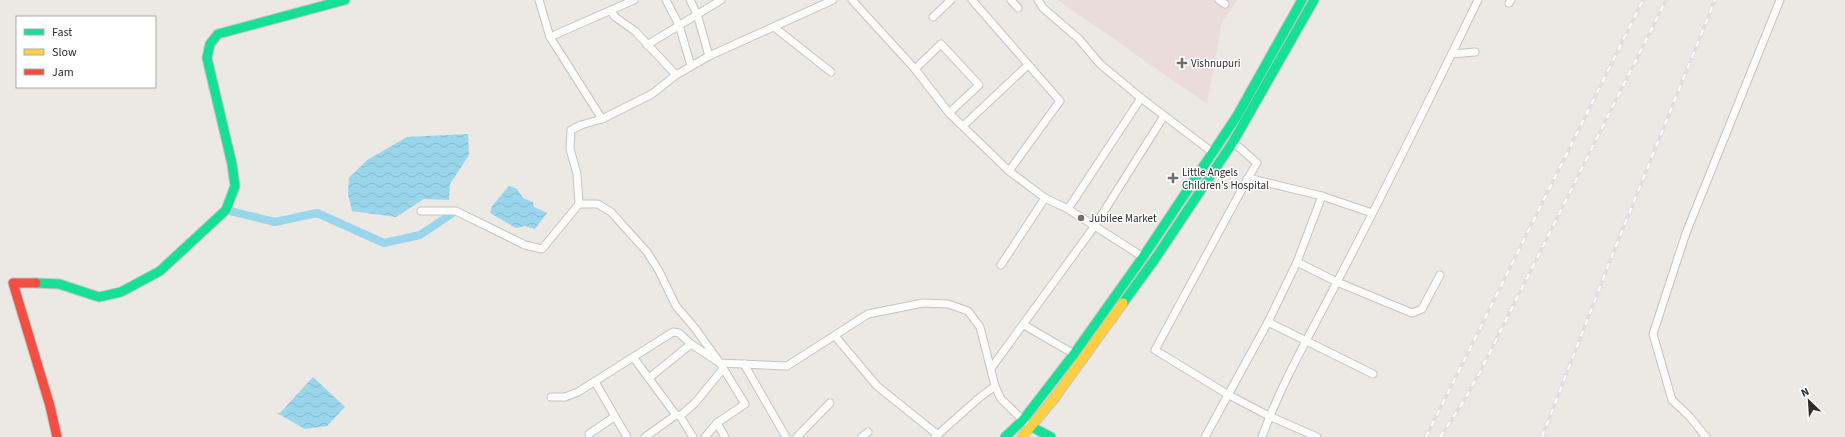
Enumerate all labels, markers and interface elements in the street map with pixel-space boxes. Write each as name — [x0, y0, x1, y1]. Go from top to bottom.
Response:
legend — [16, 16, 156, 88]
text: Fast — [52, 24, 72, 41]
text: Slow — [52, 44, 77, 61]
place label: Vishnupuri — [1191, 56, 1241, 71]
marker: Vishnupuri — [1176, 57, 1188, 69]
text: Jam — [52, 64, 74, 81]
place label: Little Angels Children's Hospital — [1182, 165, 1269, 193]
marker: Little Angels Children's Hospital — [1167, 172, 1179, 184]
place label: Jubilee Market — [1089, 211, 1157, 226]
marker: Jubilee Market — [1076, 213, 1086, 223]
north arrow — [1789, 381, 1829, 421]
text: N — [1798, 384, 1811, 401]

